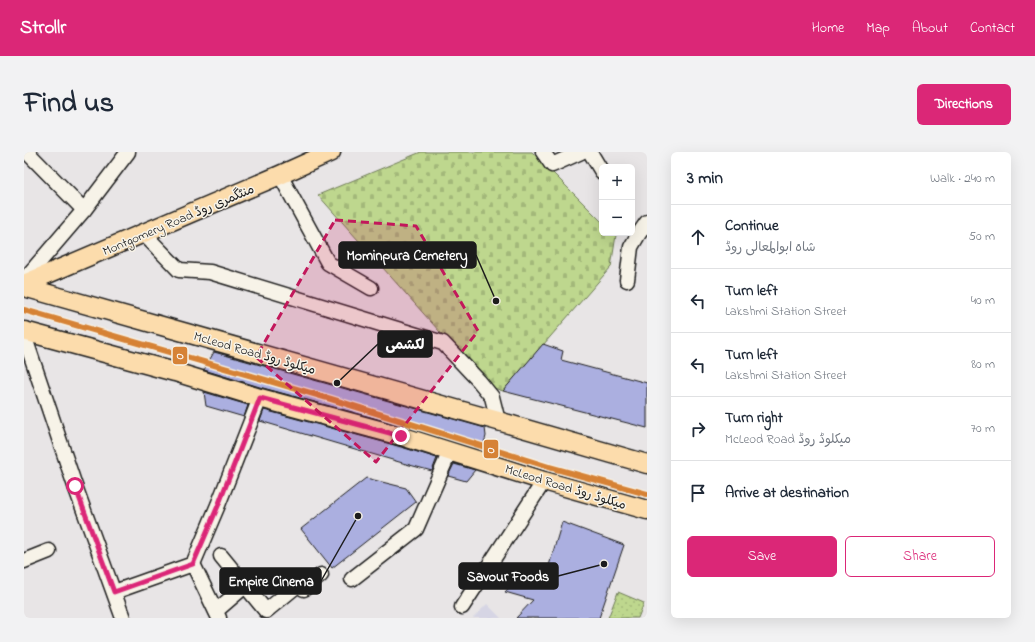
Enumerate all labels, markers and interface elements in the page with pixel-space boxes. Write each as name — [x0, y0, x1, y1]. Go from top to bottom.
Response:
text: Strollr — [20, 15, 66, 42]
text: Home — [812, 18, 844, 39]
text: Map — [866, 18, 890, 39]
text: About — [912, 18, 948, 39]
text: Contact — [970, 18, 1015, 39]
text: Find us — [24, 84, 114, 125]
button: Directions — [917, 84, 1011, 125]
map controls — [599, 164, 635, 236]
button: + — [599, 164, 635, 200]
text: 3 min — [687, 166, 723, 191]
text: Walk · 240 m — [930, 169, 995, 188]
street label: Montgomery Road منٹگمری روڈ — [100, 180, 258, 262]
button: − — [599, 200, 635, 236]
text: Continue — [725, 215, 779, 237]
icon: ahead — [687, 226, 709, 248]
text: 50 m — [969, 227, 995, 246]
text: شاہ ابوالمعالی روڈ — [725, 238, 816, 257]
callout: Mominpura Cemetery — [339, 242, 476, 268]
text: Mominpura Cemetery — [346, 246, 468, 269]
text: Turn left — [725, 280, 778, 302]
icon: left — [687, 290, 709, 312]
text: 40 m — [971, 291, 995, 310]
text: Lakshmi Station Street — [725, 302, 847, 321]
street label: McLeod Road میکلوڈ روڈ — [191, 327, 318, 380]
callout: لکشمی — [378, 331, 432, 357]
text: لکشمی — [386, 335, 424, 356]
text: Turn left — [725, 344, 778, 366]
line badge: O — [172, 346, 188, 365]
text: O — [176, 348, 184, 364]
icon: left — [687, 354, 709, 376]
text: 80 m — [971, 355, 995, 374]
text: Lakshmi Station Street — [725, 366, 847, 385]
text: Turn right — [725, 407, 783, 429]
icon: right — [687, 418, 709, 440]
text: 70 m — [971, 419, 995, 438]
route end — [392, 427, 410, 445]
text: McLeod Road میکلوڈ روڈ — [725, 430, 851, 449]
line badge: O — [483, 439, 499, 459]
text: O — [487, 442, 495, 458]
street label: McLeod Road میکلوڈ روڈ — [503, 460, 629, 515]
route start — [66, 477, 84, 495]
icon: arrive — [687, 482, 709, 504]
text: Arrive at destination — [725, 482, 849, 504]
button: Save — [687, 536, 837, 577]
button: Share — [845, 536, 995, 577]
callout: Savour Foods — [459, 563, 558, 589]
text: Savour Foods — [467, 567, 549, 588]
callout: Empire Cinema — [220, 568, 321, 594]
text: Empire Cinema — [228, 572, 314, 593]

